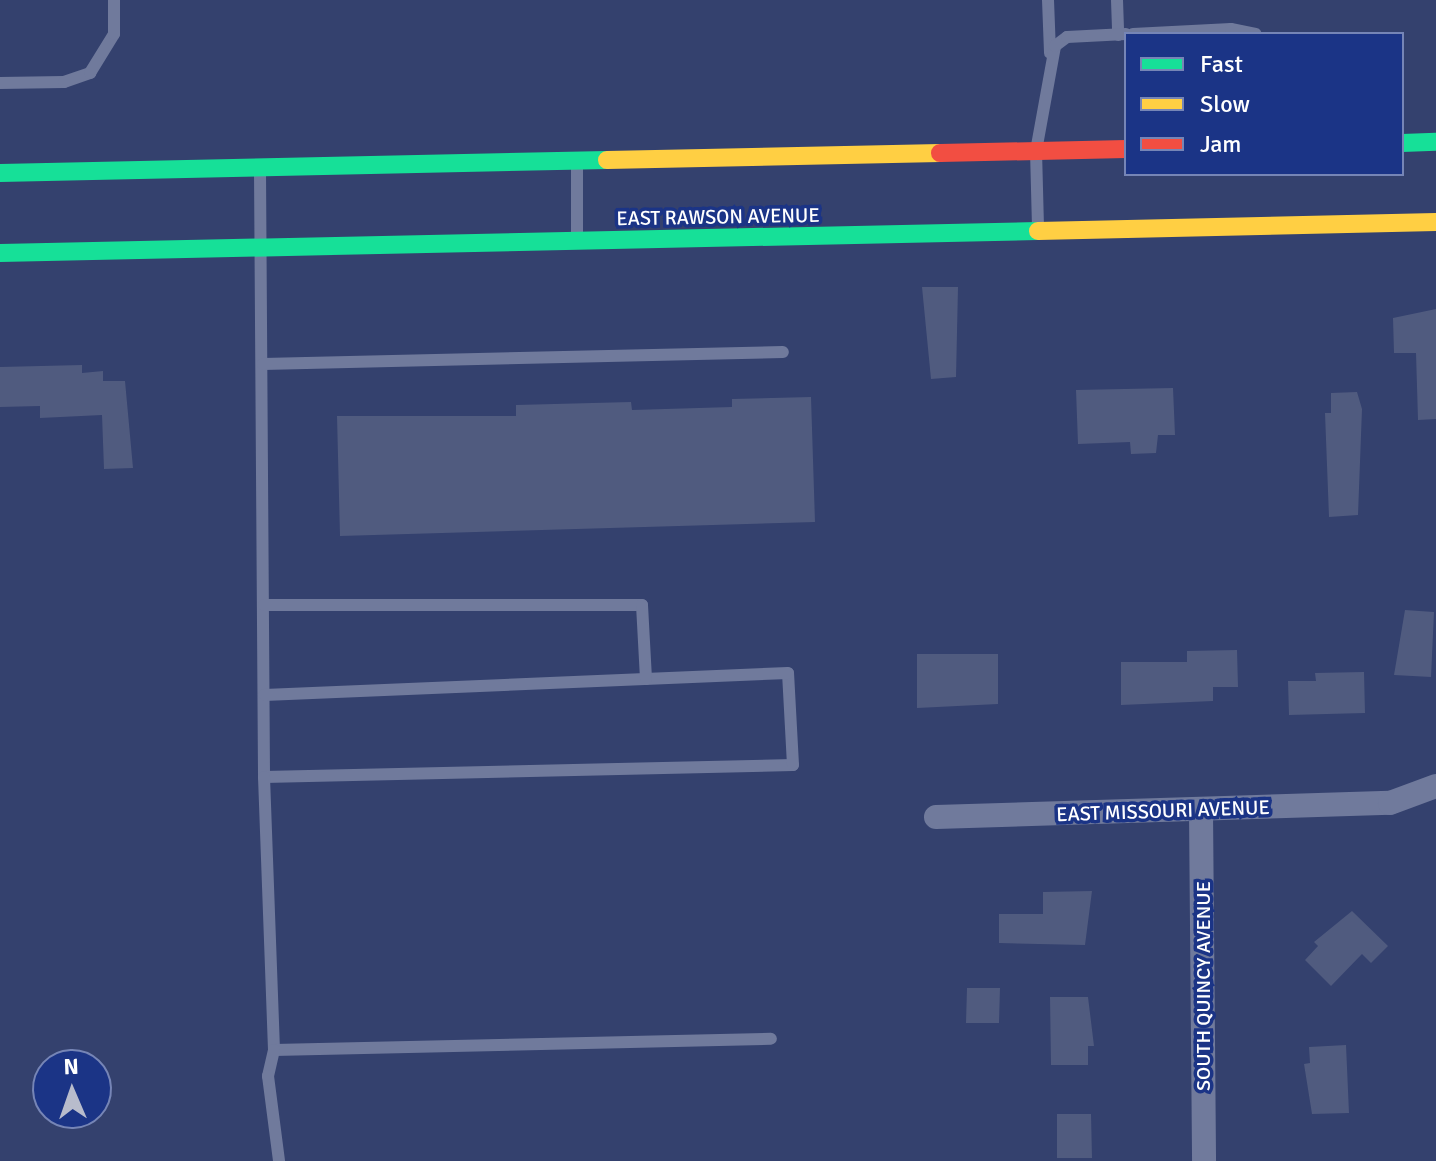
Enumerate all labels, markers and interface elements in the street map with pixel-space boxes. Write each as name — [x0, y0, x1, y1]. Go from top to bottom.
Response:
legend — [1124, 32, 1404, 176]
text: Fast — [1200, 49, 1243, 79]
text: Slow — [1200, 89, 1250, 119]
text: Jam — [1200, 129, 1241, 159]
street label: EAST RAWSON AVENUE — [616, 203, 820, 231]
street label: EAST MISSOURI AVENUE — [1056, 795, 1270, 827]
street label: SOUTH QUINCY AVENUE — [1191, 881, 1215, 1091]
north arrow — [32, 1049, 112, 1129]
text: N — [63, 1053, 79, 1080]

